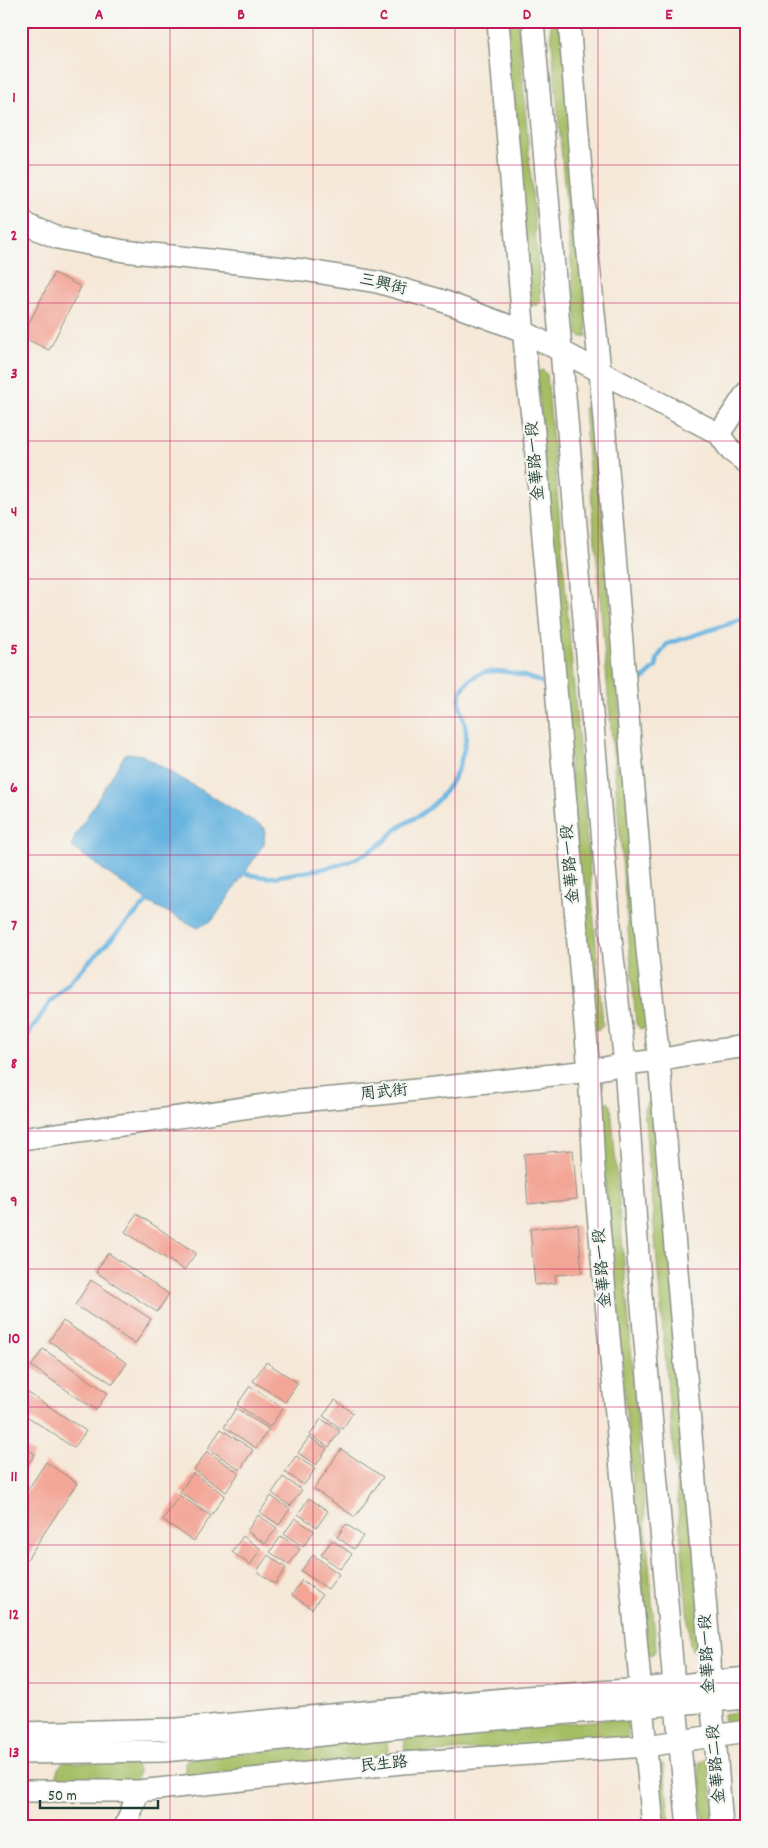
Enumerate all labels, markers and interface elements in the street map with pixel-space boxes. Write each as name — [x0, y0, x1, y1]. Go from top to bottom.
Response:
text: A — [95, 4, 104, 27]
text: B — [237, 4, 245, 27]
text: C — [380, 4, 388, 27]
text: D — [523, 4, 532, 27]
text: E — [665, 4, 673, 27]
text: 1 — [12, 87, 16, 110]
text: 2 — [11, 225, 18, 248]
street label: 三興街 — [357, 268, 409, 302]
text: 3 — [10, 363, 18, 386]
street label: 金華路一段 — [521, 420, 551, 502]
text: 4 — [11, 501, 17, 524]
text: 5 — [10, 639, 18, 662]
text: 6 — [10, 777, 18, 800]
street label: 金華路一段 — [556, 823, 586, 905]
text: 7 — [11, 915, 17, 938]
text: 8 — [11, 1053, 18, 1076]
street label: 周武街 — [359, 1079, 409, 1107]
text: 9 — [10, 1191, 18, 1214]
street label: 金華路一段 — [588, 1227, 618, 1309]
text: 10 — [8, 1328, 20, 1351]
text: 11 — [10, 1466, 18, 1489]
text: 12 — [9, 1604, 19, 1627]
street label: 金華路一段 — [694, 1613, 722, 1695]
street label: 金華路二段 — [702, 1723, 732, 1805]
text: 13 — [9, 1742, 19, 1765]
street label: 民生路 — [359, 1751, 409, 1779]
scale bar — [40, 1778, 158, 1810]
text: 50 m — [48, 1786, 77, 1808]

